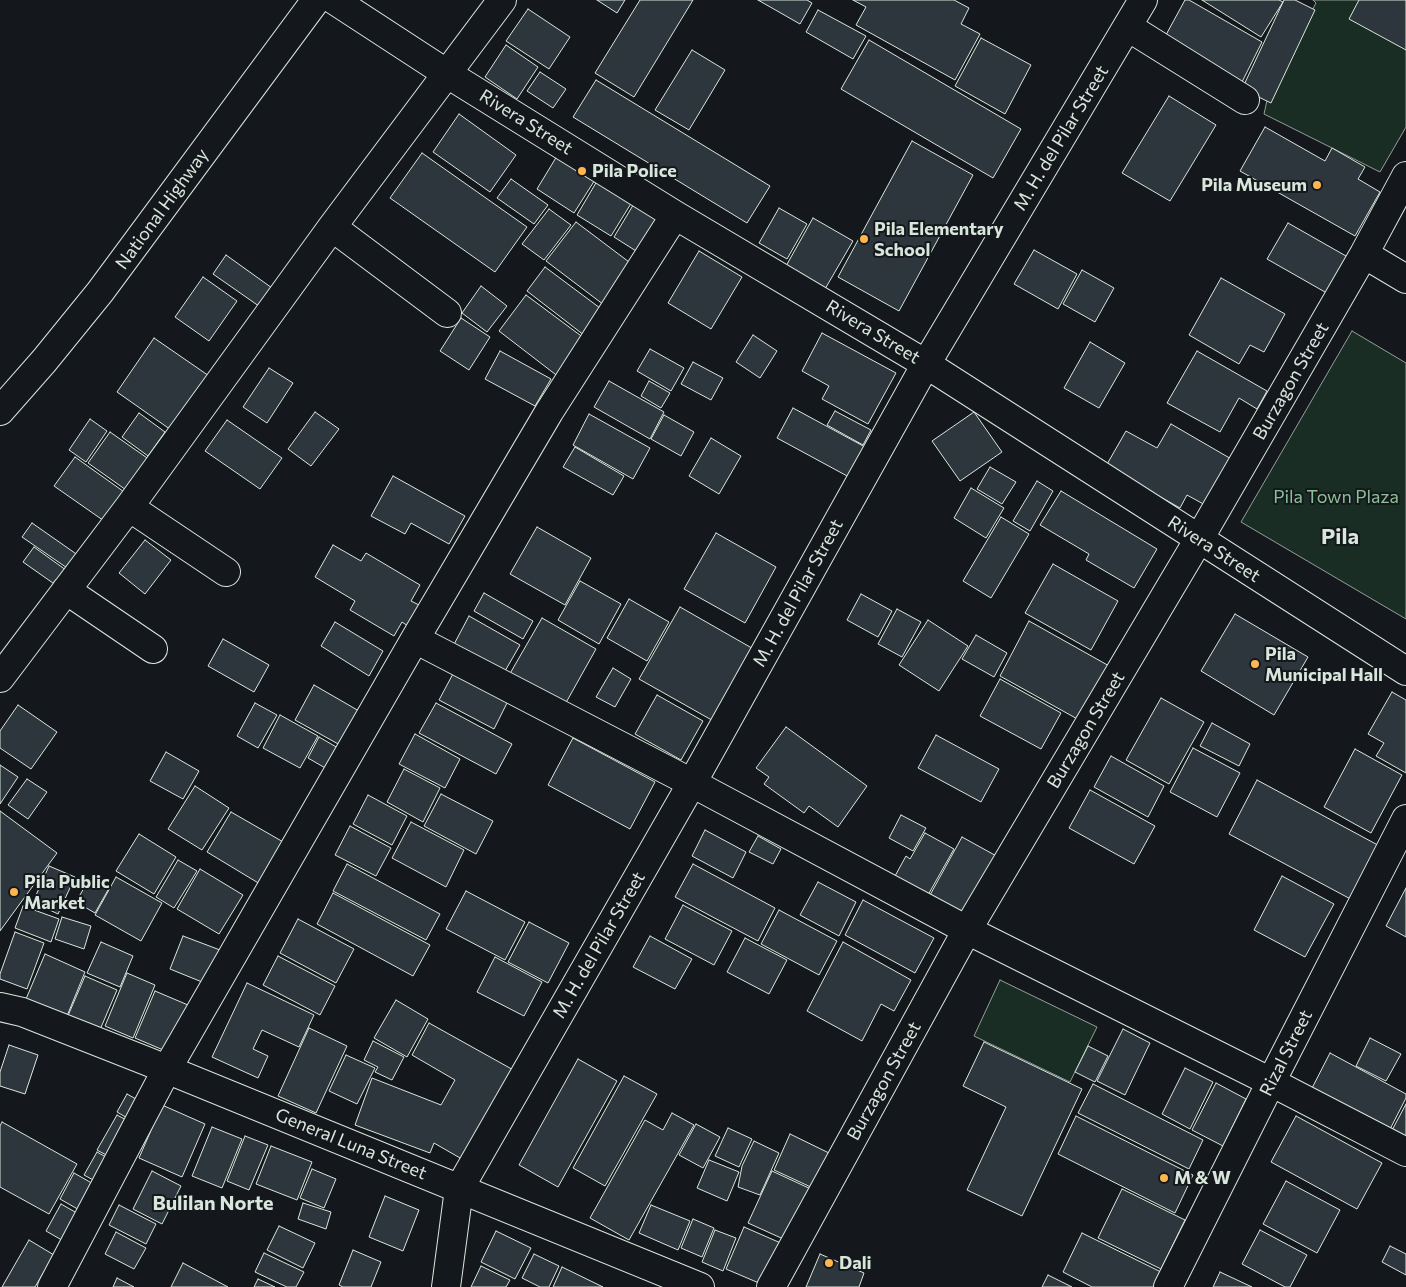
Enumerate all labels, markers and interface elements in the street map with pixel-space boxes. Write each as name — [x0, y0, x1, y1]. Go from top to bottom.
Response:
street label: M. H. del Pilar Street — [1009, 62, 1113, 214]
street label: Rivera Street — [475, 85, 577, 159]
street label: National Highway — [111, 144, 213, 274]
place label: Pila Police — [592, 160, 677, 182]
marker: Pila Police — [576, 165, 588, 177]
place label: Pila Museum — [1201, 174, 1307, 196]
marker: Pila Museum — [1311, 179, 1323, 191]
place label: Pila Elementary School — [874, 218, 1004, 260]
marker: Pila Elementary School — [858, 233, 870, 245]
street label: Rivera Street — [822, 295, 924, 369]
street label: Burzagon Street — [1249, 318, 1333, 444]
park label: Pila Town Plaza — [1273, 486, 1399, 508]
street label: Rivera Street — [1164, 511, 1264, 587]
street label: M. H. del Pilar Street — [748, 515, 848, 671]
district label: Pila — [1321, 524, 1359, 550]
place label: Pila Municipal Hall — [1265, 643, 1383, 686]
marker: Pila Municipal Hall — [1249, 658, 1261, 670]
street label: Burzagon Street — [1043, 668, 1129, 792]
street label: M. H. del Pilar Street — [548, 868, 650, 1022]
place label: Pila Public Market — [24, 871, 110, 914]
marker: Pila Public Market — [8, 886, 20, 898]
street label: Rizal Street — [1255, 1006, 1317, 1100]
street label: Burzagon Street — [843, 1018, 925, 1144]
street label: General Luna Street — [272, 1104, 430, 1184]
place label: M & W — [1174, 1167, 1231, 1189]
marker: M & W — [1158, 1172, 1170, 1184]
district label: Bulilan Norte — [152, 1191, 274, 1215]
place label: Dali — [839, 1252, 872, 1274]
marker: Dali — [823, 1257, 835, 1269]

